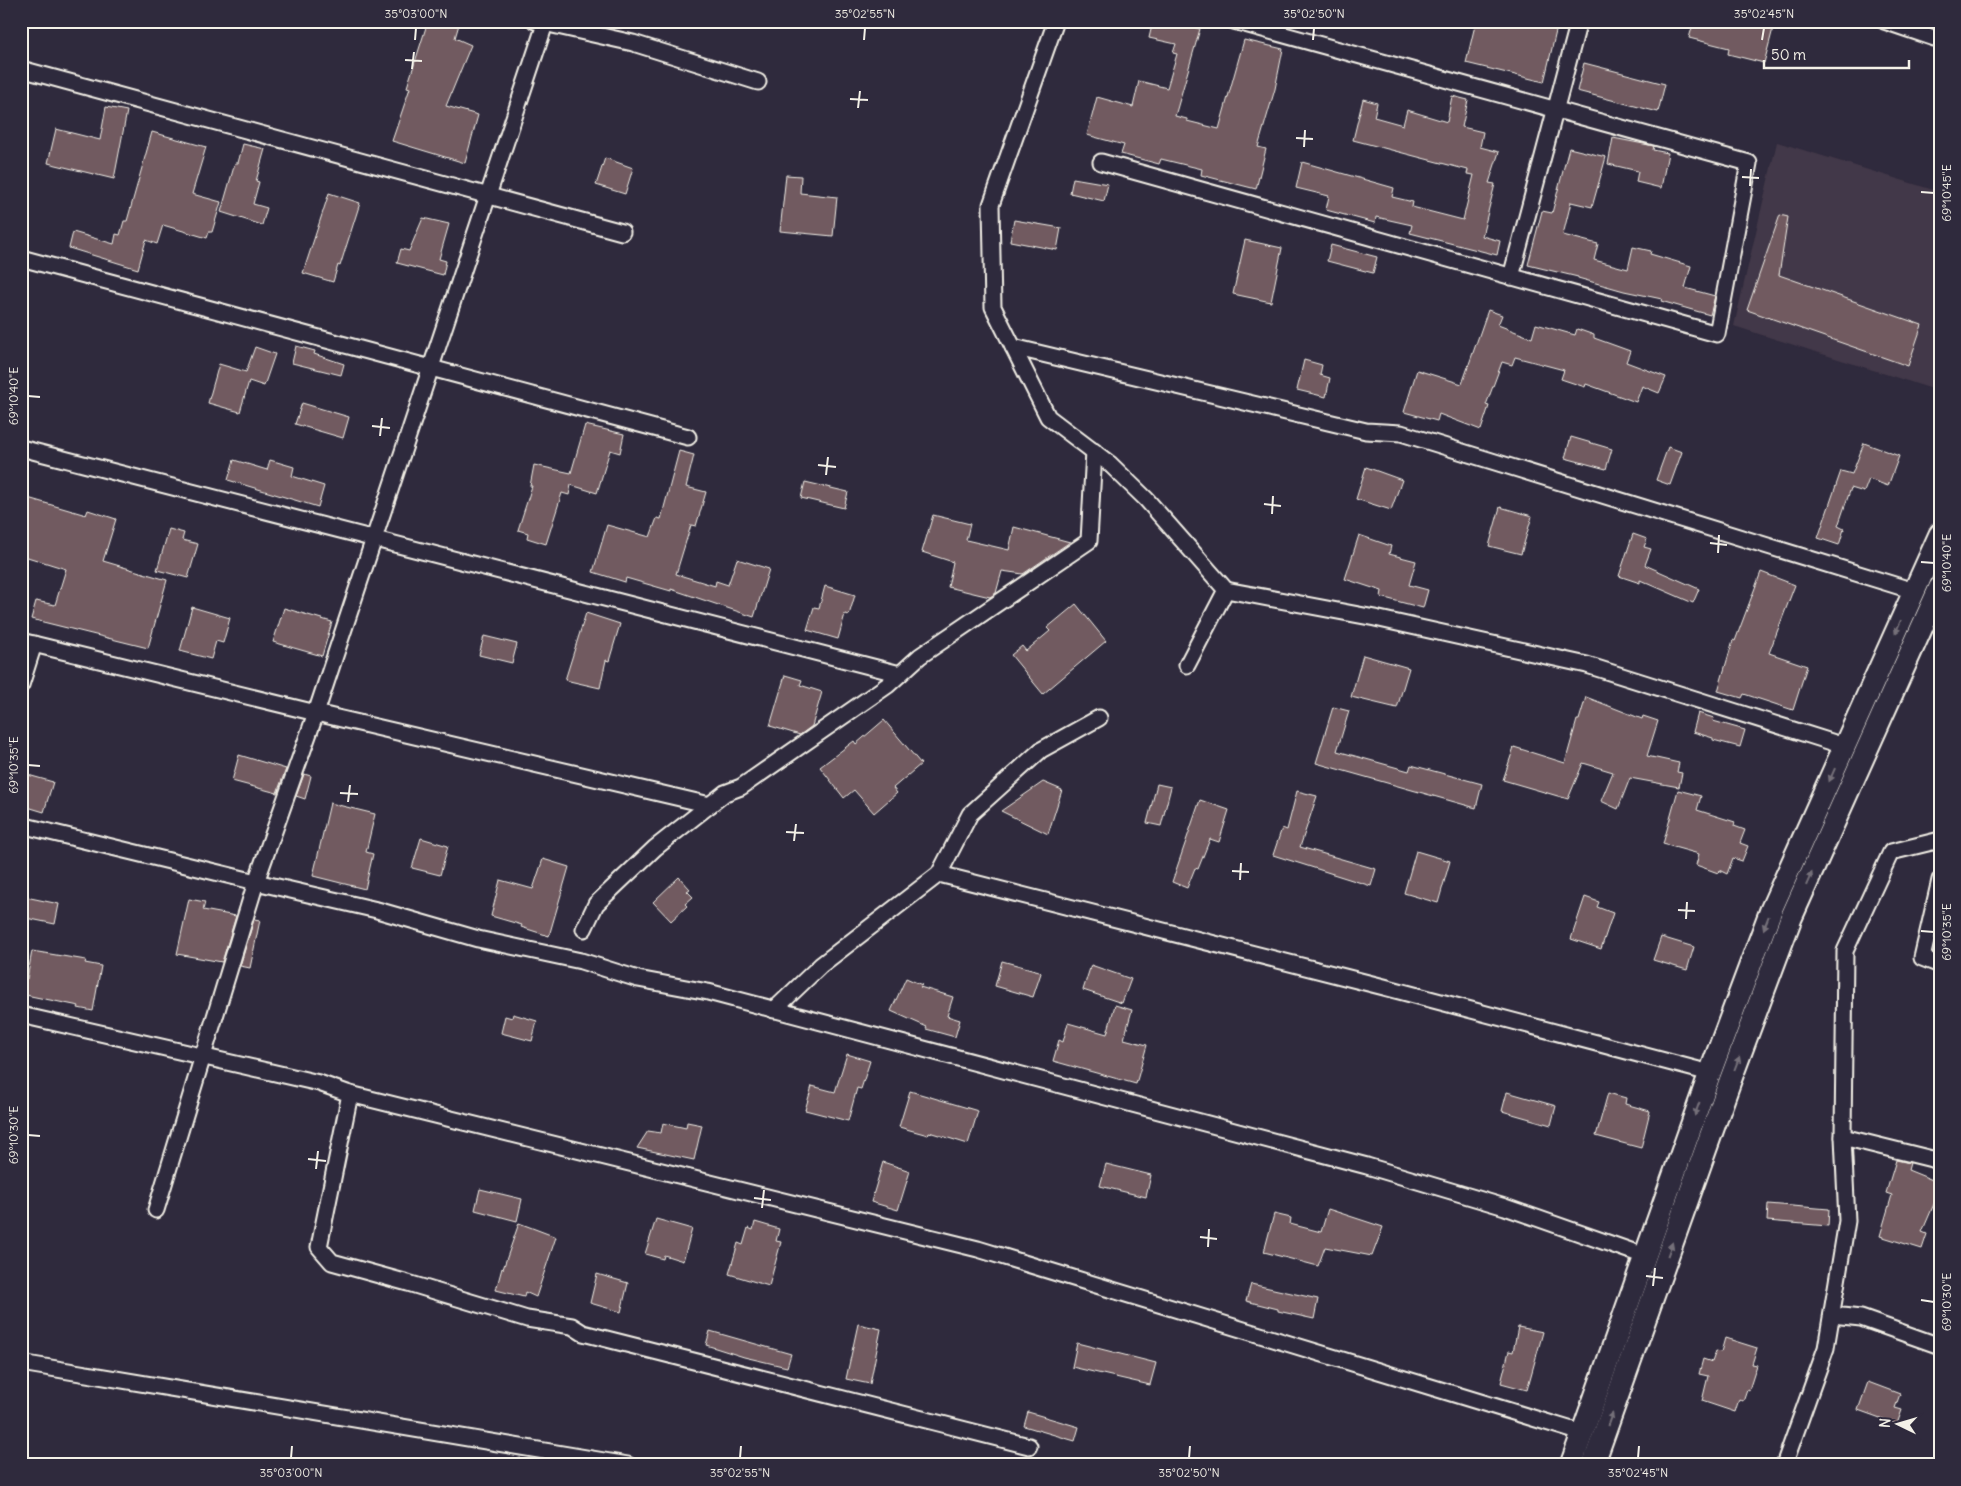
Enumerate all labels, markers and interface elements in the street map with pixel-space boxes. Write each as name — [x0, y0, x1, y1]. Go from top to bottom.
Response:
text: 35°03'00"N — [385, 6, 447, 21]
text: 35°02'55"N — [835, 6, 895, 21]
text: 35°02'50"N — [1283, 6, 1345, 21]
text: 35°02'45"N — [1734, 6, 1794, 21]
scale bar — [1764, 38, 1908, 70]
text: 50 m — [1771, 45, 1806, 64]
text: 69°10'45"E — [1939, 164, 1954, 222]
text: 69°10'40"E — [6, 367, 21, 425]
text: 69°10'40"E — [1939, 534, 1954, 592]
one-way arrow — [1894, 620, 1902, 634]
text: 69°10'35"E — [6, 736, 21, 794]
one-way arrow — [1827, 768, 1835, 782]
one-way arrow — [1805, 872, 1813, 886]
text: 69°10'35"E — [1939, 903, 1954, 961]
one-way arrow — [1762, 916, 1769, 931]
one-way arrow — [1734, 1056, 1741, 1071]
one-way arrow — [1693, 1101, 1701, 1116]
text: 69°10'30"E — [6, 1106, 21, 1164]
one-way arrow — [1667, 1242, 1674, 1257]
text: 69°10'30"E — [1939, 1273, 1954, 1331]
north arrow — [1874, 1398, 1924, 1448]
one-way arrow — [1606, 1411, 1614, 1426]
text: N — [1876, 1417, 1894, 1428]
text: 35°03'00"N — [260, 1465, 322, 1480]
text: 35°02'55"N — [710, 1465, 770, 1480]
text: 35°02'50"N — [1158, 1465, 1220, 1480]
text: 35°02'45"N — [1608, 1465, 1668, 1480]

